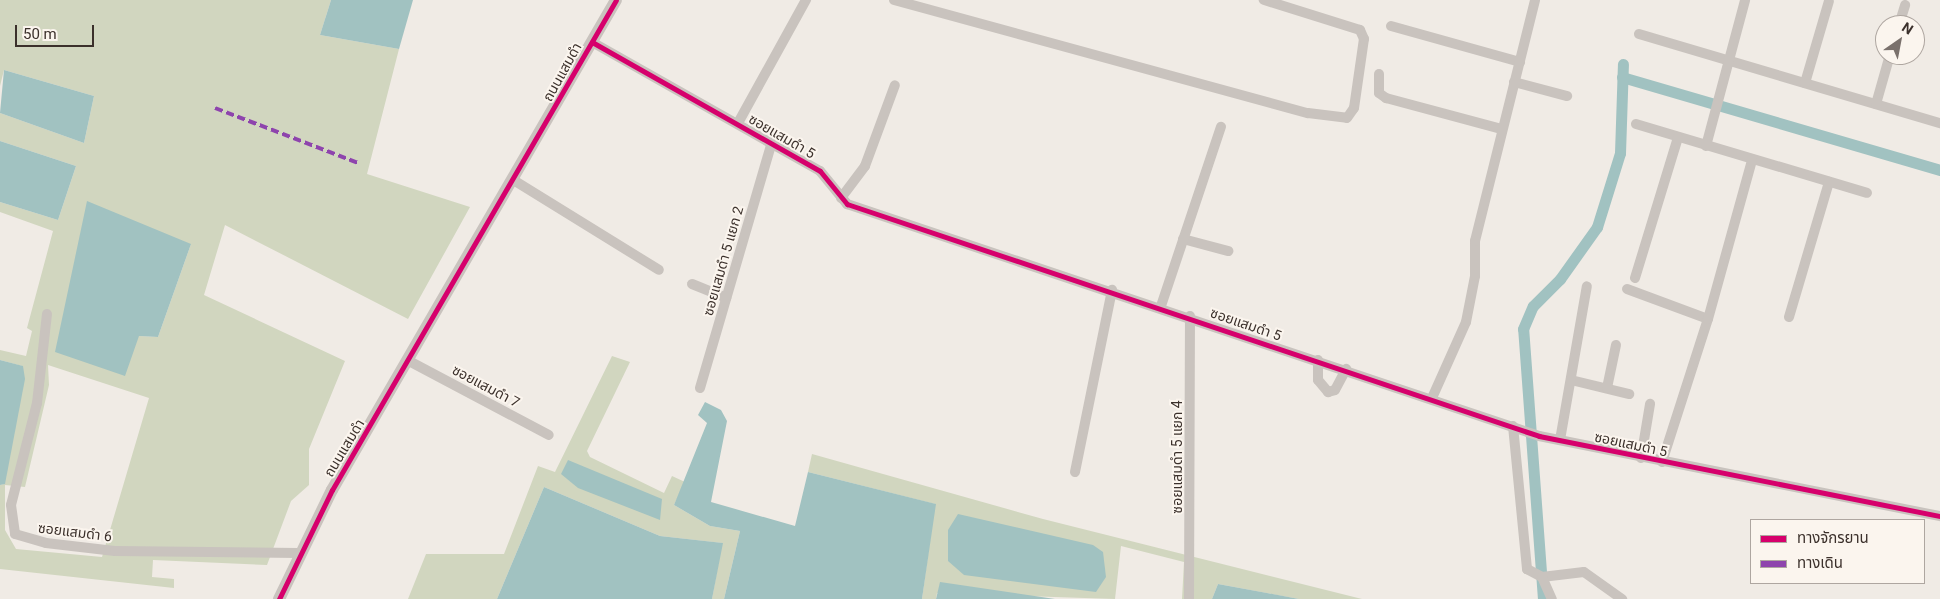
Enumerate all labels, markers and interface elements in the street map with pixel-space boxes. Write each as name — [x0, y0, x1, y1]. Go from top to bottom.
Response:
scale bar — [18, 15, 96, 47]
north arrow — [1875, 15, 1925, 65]
text: N — [1899, 19, 1916, 38]
text: 50 m — [23, 25, 57, 43]
street label: ถนนแสมดำ — [539, 40, 585, 104]
street label: ซอยแสมดำ 5 — [746, 110, 818, 162]
street label: ซอยแสมดำ 5 แยก 2 — [699, 204, 747, 318]
street label: ซอยแสมดำ 5 — [1208, 304, 1284, 344]
street label: ซอยแสมดำ 7 — [449, 361, 523, 411]
street label: ซอยแสมดำ 5 แยก 4 — [1169, 400, 1185, 514]
street label: ถนนแสมดำ — [320, 416, 368, 480]
street label: ซอยแสมดำ 5 — [1593, 428, 1669, 460]
street label: ซอยแสมดำ 6 — [37, 519, 113, 545]
legend — [1750, 519, 1925, 584]
text: ทางจักรยาน — [1797, 529, 1869, 547]
text: ทางเดิน — [1797, 554, 1843, 572]

